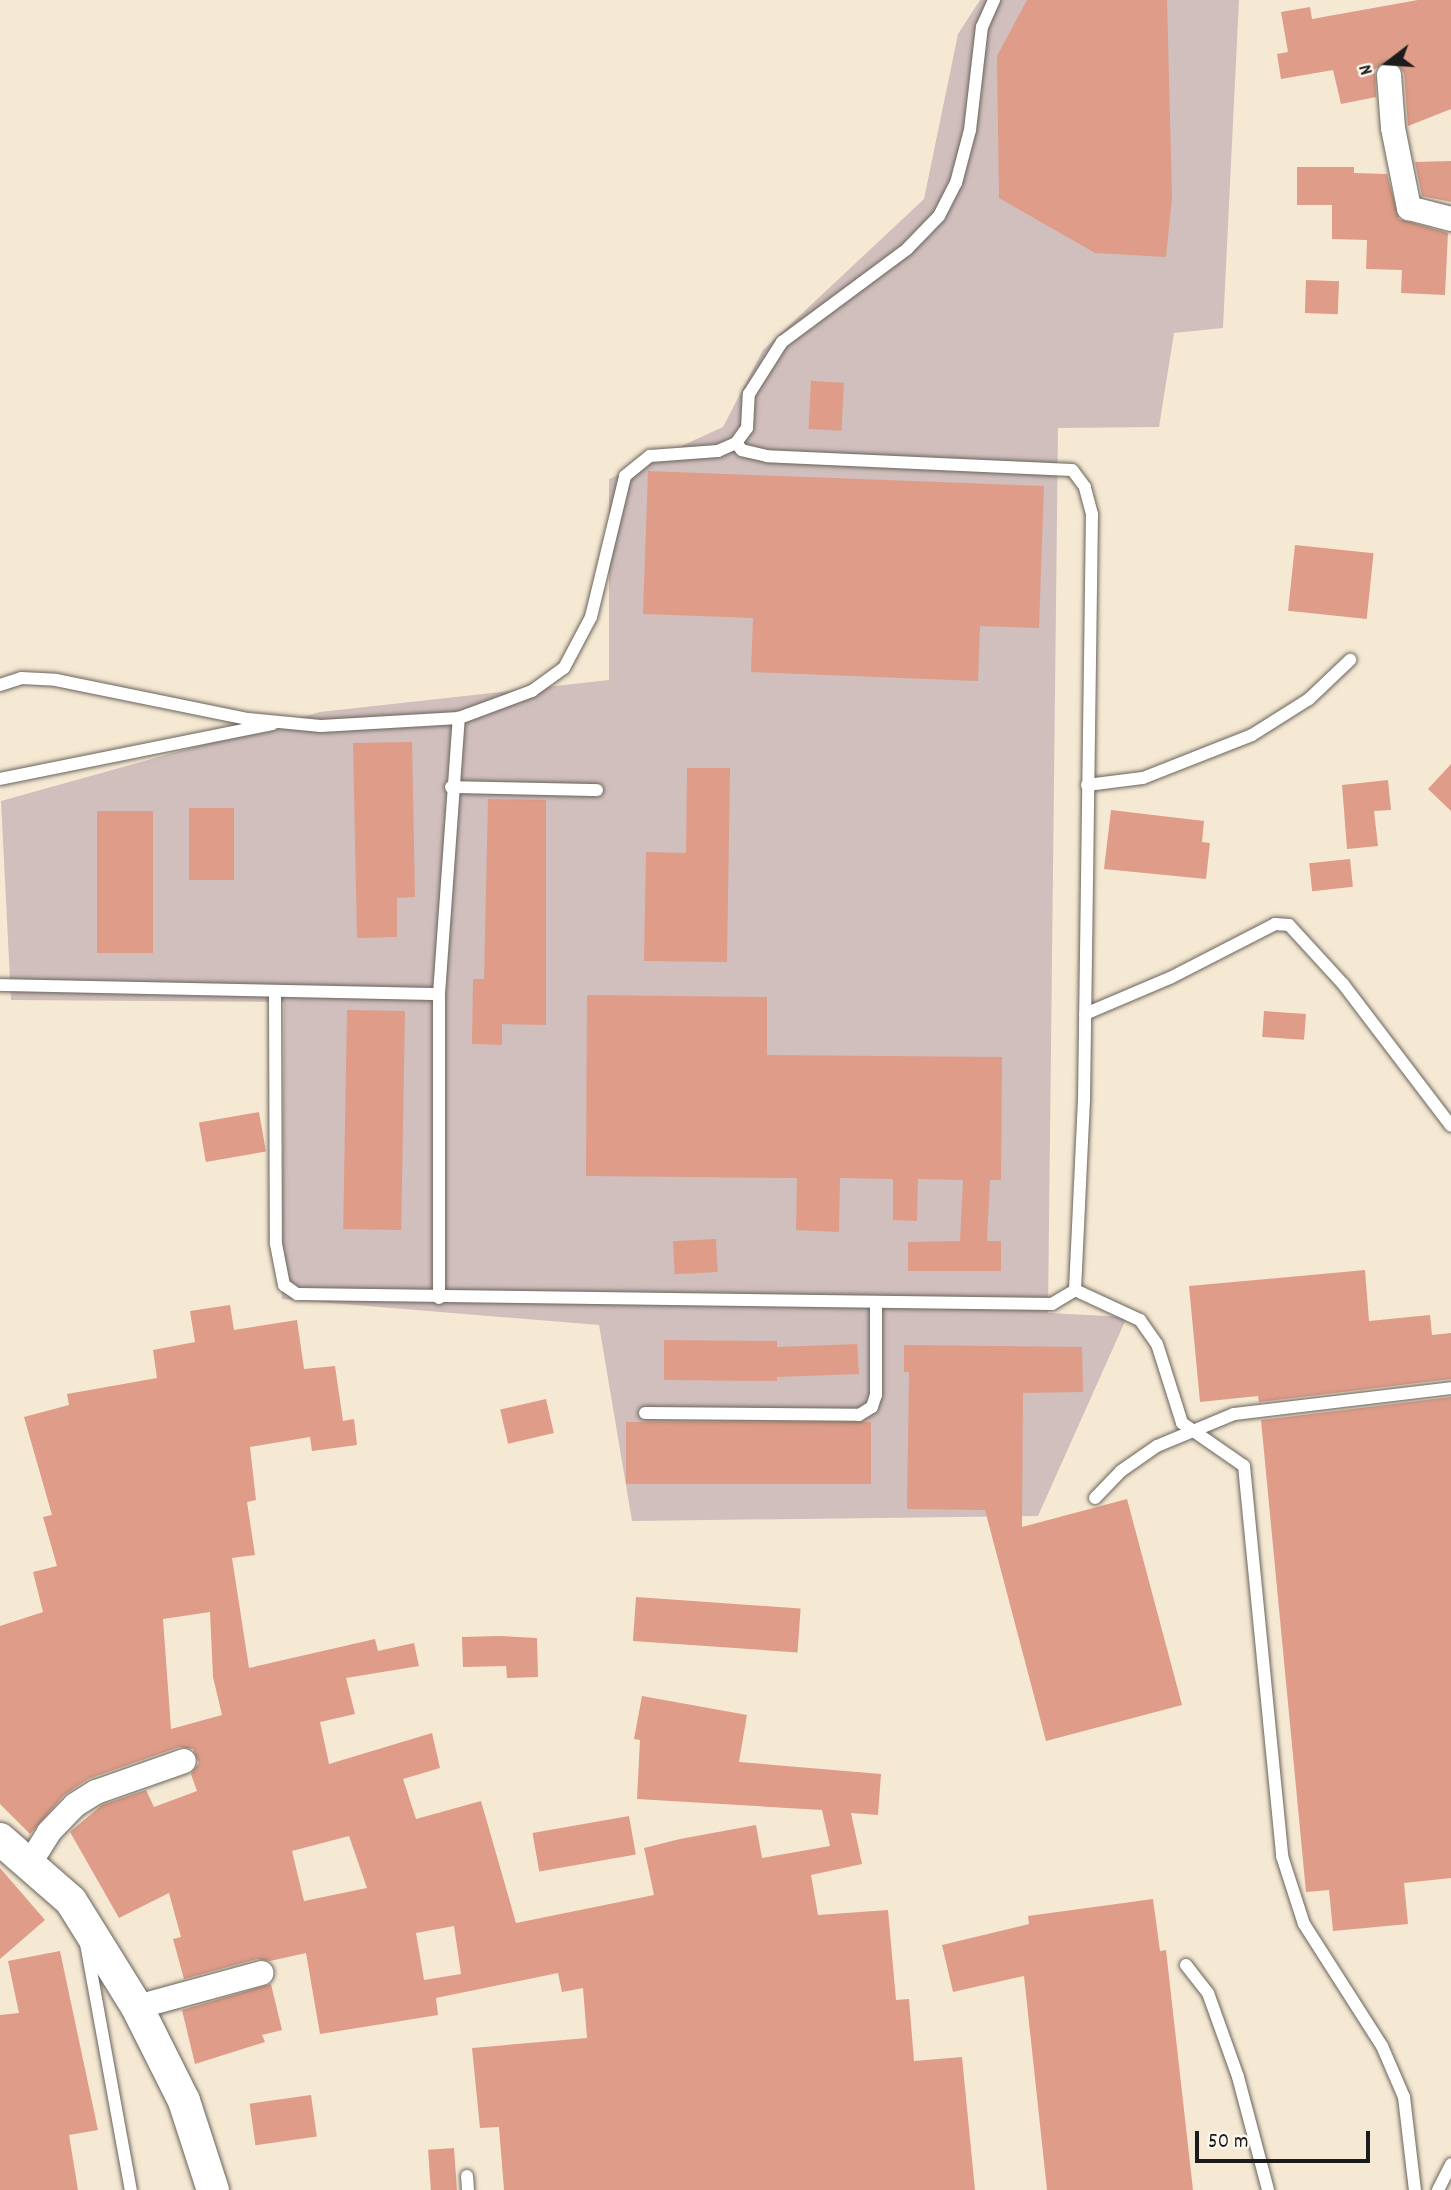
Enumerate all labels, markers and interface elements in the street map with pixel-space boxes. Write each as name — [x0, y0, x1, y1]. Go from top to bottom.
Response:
north arrow — [1353, 28, 1423, 98]
text: N — [1353, 61, 1382, 78]
scale bar — [1199, 2116, 1374, 2160]
text: 50 m — [1208, 2128, 1248, 2158]

